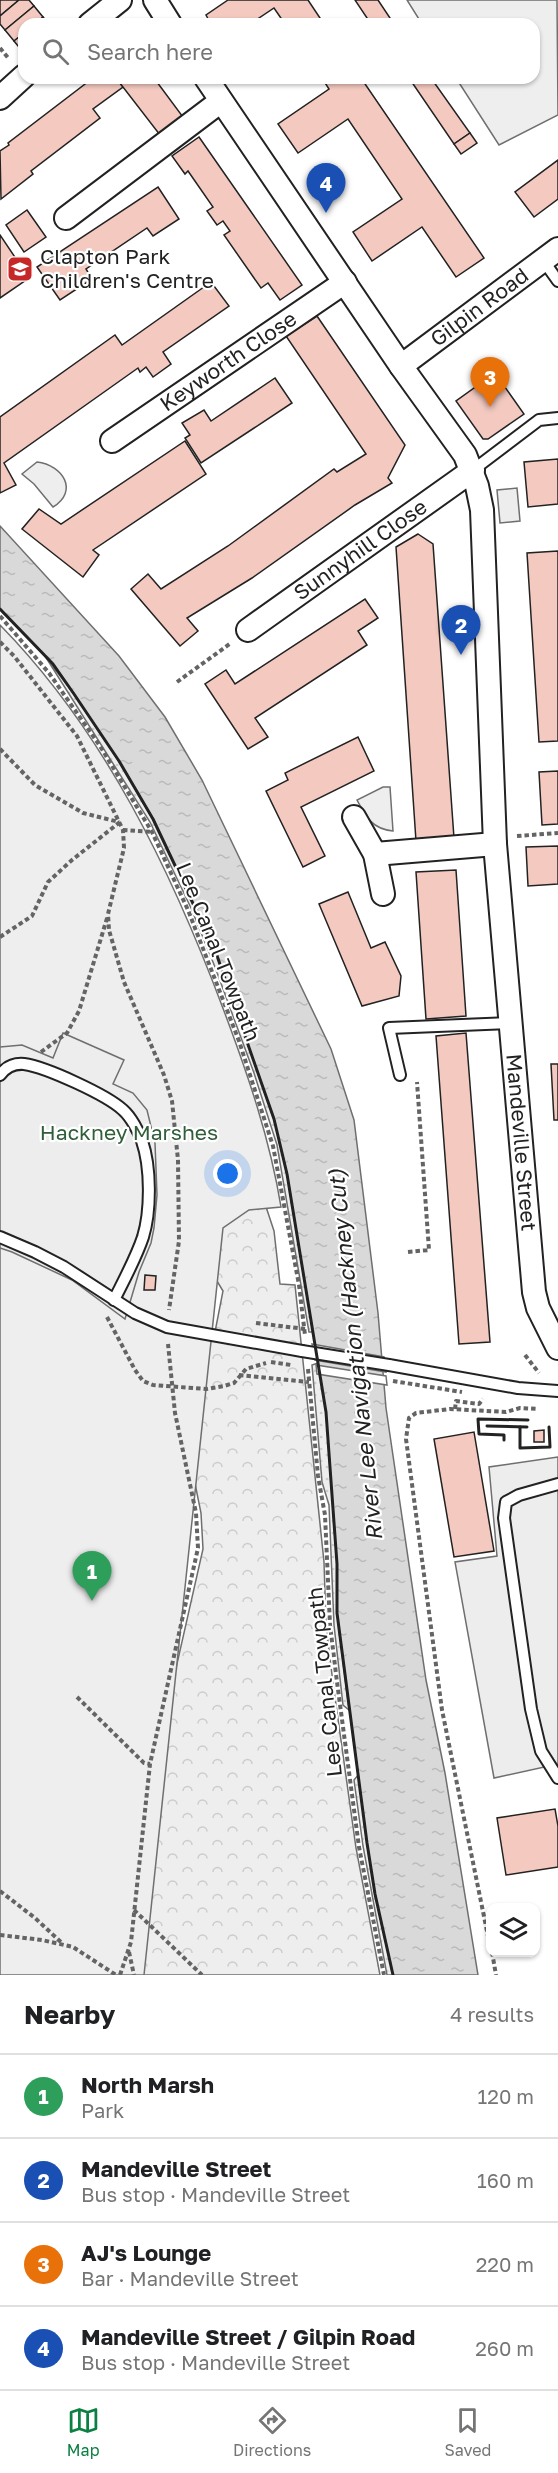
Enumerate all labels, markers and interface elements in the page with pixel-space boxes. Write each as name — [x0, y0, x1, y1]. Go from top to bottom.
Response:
search box — [18, 18, 540, 84]
icon: search — [39, 35, 72, 68]
text: Search here — [87, 38, 213, 65]
pin: 4 — [306, 164, 346, 213]
place label: Clapton Park Children's Centre — [40, 243, 214, 293]
school or university icon: Clapton Park Children's Centre — [5, 254, 35, 284]
street label: Gilpin Road — [425, 262, 533, 352]
street label: Keyworth Close — [155, 305, 301, 416]
pin: 3 — [470, 358, 510, 407]
street label: Sunnyhill Close — [288, 493, 432, 605]
pin: 2 — [442, 606, 480, 655]
street label: Lee Canal Towpath — [171, 858, 267, 1045]
street label: Mandeville Street — [501, 1053, 543, 1232]
park label: Hackney Marshes — [40, 1119, 218, 1145]
your location — [213, 1159, 242, 1188]
water label: River Lee Navigation (Hackney Cut) — [321, 1167, 387, 1542]
pin: 1 — [72, 1552, 112, 1601]
street label: Lee Canal Towpath — [301, 1586, 347, 1778]
map controls — [486, 1903, 540, 1957]
button: layers — [486, 1903, 540, 1957]
text: Nearby — [24, 1999, 115, 2030]
text: 4 results — [450, 2002, 534, 2026]
text: North Marsh — [81, 2071, 214, 2098]
text: 1 — [38, 2084, 49, 2108]
text: 120 m — [478, 2084, 534, 2108]
text: Park — [81, 2098, 124, 2122]
text: Mandeville Street — [81, 2155, 271, 2182]
text: 2 — [37, 2168, 50, 2192]
text: 160 m — [477, 2168, 534, 2192]
text: Bus stop · Mandeville Street — [81, 2182, 350, 2206]
text: AJ's Lounge — [81, 2239, 211, 2266]
text: 3 — [37, 2252, 50, 2276]
text: 220 m — [476, 2252, 534, 2276]
text: Bar · Mandeville Street — [81, 2266, 299, 2290]
text: Mandeville Street / Gilpin Road — [81, 2323, 415, 2350]
text: 4 — [37, 2336, 50, 2360]
text: 260 m — [475, 2336, 534, 2360]
text: Bus stop · Mandeville Street — [81, 2350, 350, 2374]
tab: Map — [67, 2404, 100, 2460]
tab: Directions — [233, 2404, 311, 2460]
tab: Saved — [445, 2404, 491, 2460]

